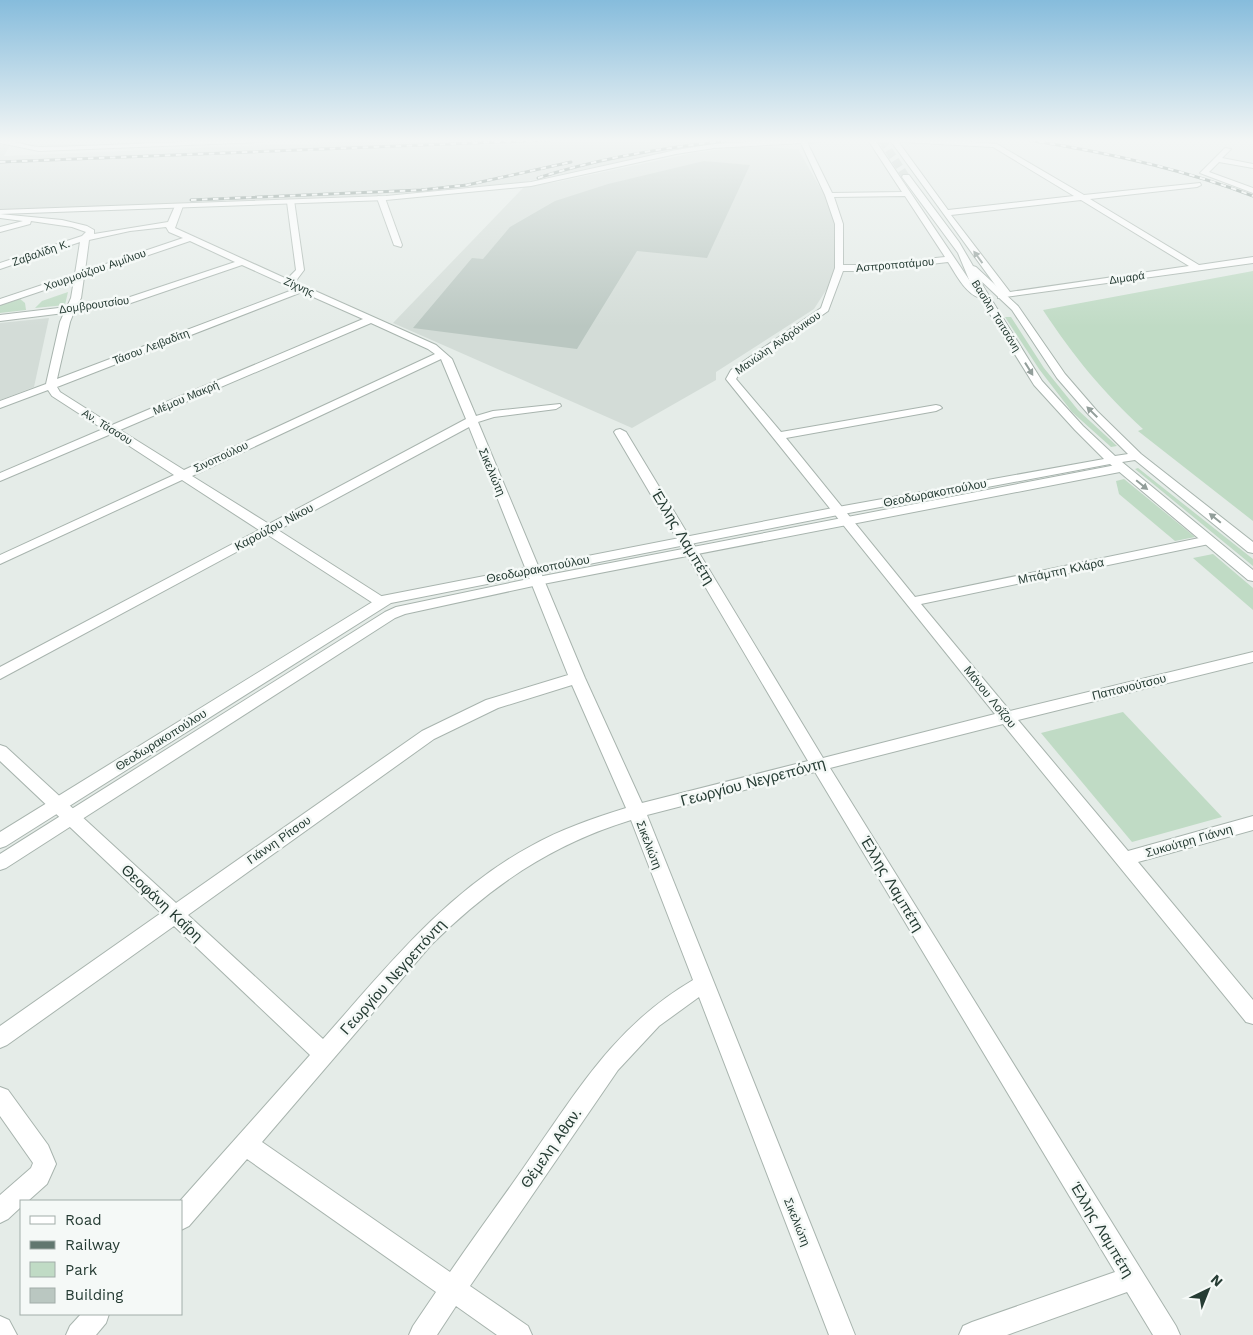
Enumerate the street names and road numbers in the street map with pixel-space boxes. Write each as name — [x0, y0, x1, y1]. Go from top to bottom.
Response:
street label: Ζαβαλίδη Κ. — [11, 237, 72, 269]
street label: Χουρμούζιου Αιμίλιου — [42, 246, 148, 294]
street label: Ασπροποτάμου — [855, 255, 935, 275]
street label: Διμαρά — [1108, 269, 1146, 287]
street label: Ζίχνης — [282, 275, 316, 299]
street label: Βασίλη Τσιτσάνη — [969, 278, 1023, 354]
street label: Δομβρουτσίου — [58, 294, 130, 316]
street label: Μανώλη Ανδρόνικου — [733, 309, 823, 377]
street label: Τάσου Λειβαδίτη — [111, 326, 191, 368]
street label: Μέμου Μακρή — [151, 378, 221, 418]
street label: Αν. Τάσσου — [79, 406, 135, 448]
street label: Σινοπούλου — [192, 439, 250, 475]
street label: Σικελιώτη — [476, 446, 508, 498]
street label: Θεοδωρακοπούλου — [882, 476, 988, 510]
street label: Έλλης Λαμπέτη — [647, 485, 718, 588]
street label: Καρούζου Νίκου — [232, 500, 316, 554]
street label: Θεοδωρακοπούλου — [485, 552, 591, 586]
street label: Μπάμπη Κλάρα — [1017, 555, 1105, 587]
street label: Μάνου Λοΐζου — [961, 663, 1019, 731]
street label: Παπανούτσου — [1091, 671, 1167, 703]
street label: Θεοδωρακοπούλου — [113, 706, 209, 774]
street label: Γεωργίου Νεγρεπόντη — [679, 754, 827, 810]
street label: Γιάννη Ρίτσου — [245, 813, 313, 867]
street label: Σικελιώτη — [633, 819, 665, 871]
street label: Συκούτρη Γιάννη — [1144, 822, 1234, 860]
street label: Έλλης Λαμπέτη — [856, 832, 927, 935]
street label: Θεοφάνη Καΐρη — [118, 861, 206, 945]
street label: Γεωργίου Νεγρεπόντη — [336, 916, 450, 1038]
street label: Θέμελη Αθαν. — [517, 1104, 585, 1192]
street label: Έλλης Λαμπέτη — [1066, 1178, 1137, 1281]
street label: Σικελιώτη — [781, 1196, 813, 1248]

